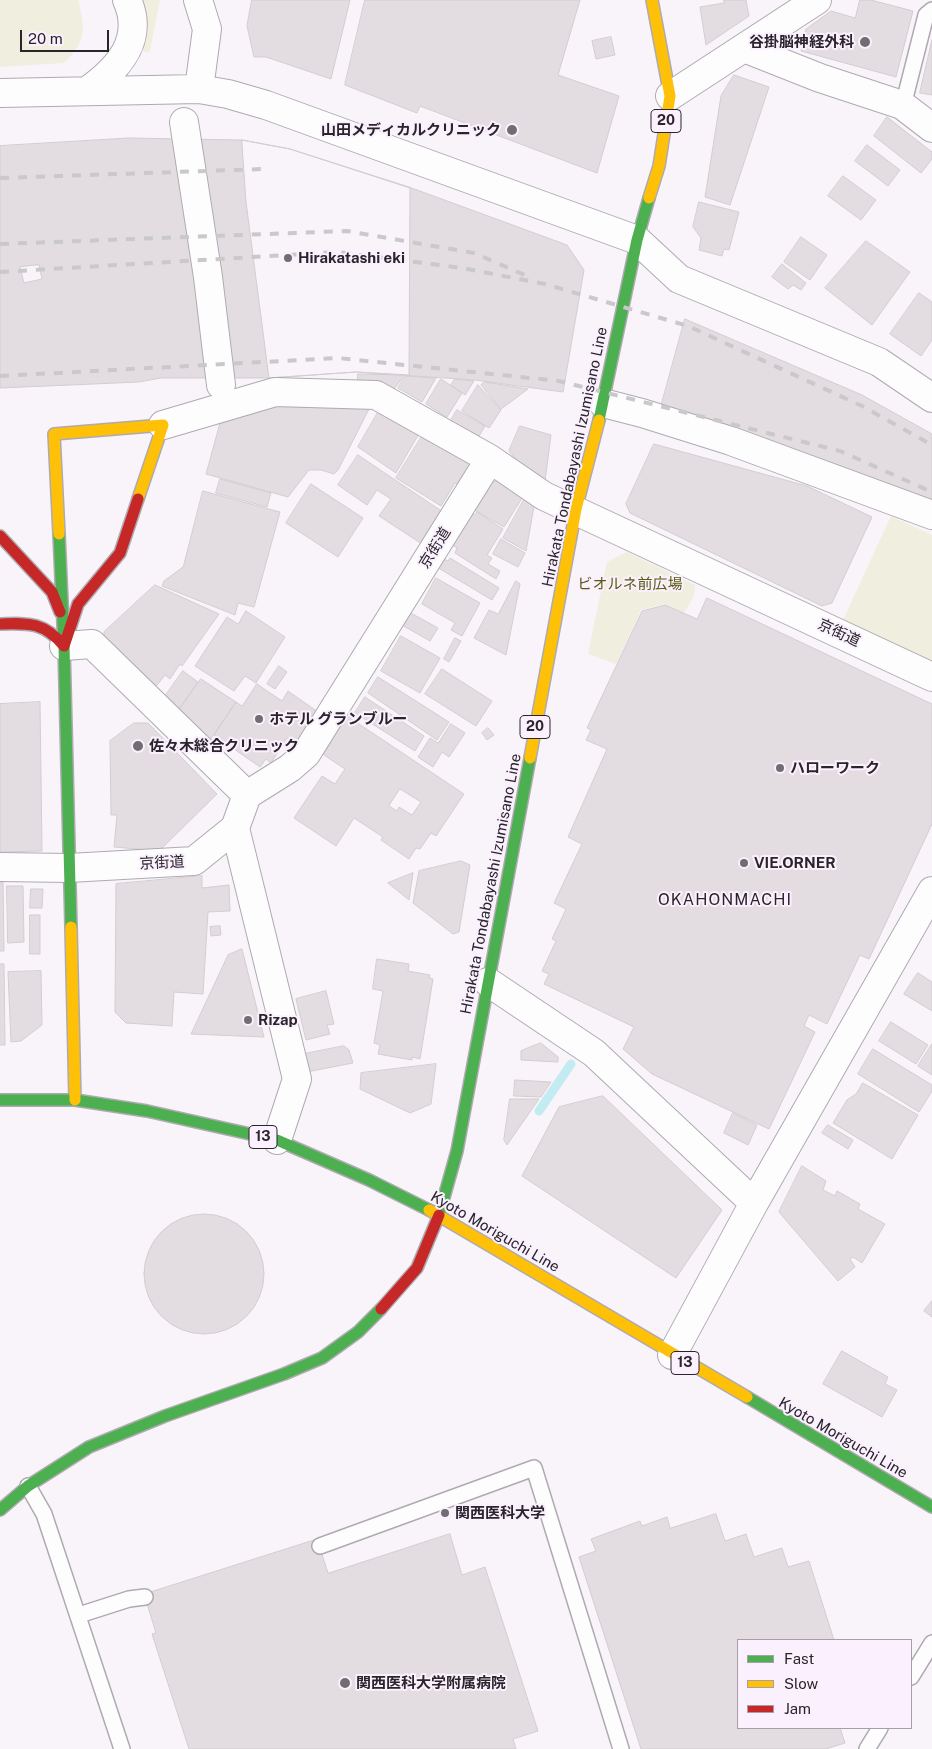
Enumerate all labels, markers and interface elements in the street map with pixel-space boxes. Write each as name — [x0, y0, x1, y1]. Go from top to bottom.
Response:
scale bar — [22, 20, 111, 52]
text: 20 m — [28, 30, 63, 47]
place label: 谷掛脳神経外科 — [749, 33, 854, 51]
marker: 谷掛脳神経外科 — [858, 35, 872, 49]
road number: 20 — [651, 110, 681, 132]
place label: 山田メディカルクリニック — [321, 121, 501, 139]
marker: 山田メディカルクリニック — [505, 123, 519, 137]
place label: Hirakatashi eki — [298, 249, 405, 267]
marker: Hirakatashi eki — [282, 252, 294, 264]
street label: Hirakata Tondabayashi Izumisano Line — [539, 325, 611, 589]
street label: 京街道 — [415, 524, 455, 572]
park label: ビオルネ前広場 — [578, 575, 682, 593]
street label: 京街道 — [815, 615, 863, 651]
place label: ホテル グランブルー — [269, 710, 407, 728]
marker: ホテル グランブルー — [253, 713, 265, 725]
road number: 20 — [520, 716, 550, 739]
place label: 佐々木総合クリニック — [149, 737, 299, 755]
marker: 佐々木総合クリニック — [131, 739, 145, 753]
street label: Hirakata Tondabayashi Izumisano Line — [457, 752, 525, 1016]
place label: ハローワーク — [790, 759, 880, 777]
marker: ハローワーク — [774, 762, 786, 774]
street label: 京街道 — [139, 853, 185, 873]
place label: VIE.ORNER — [754, 854, 836, 872]
marker: VIE.ORNER — [738, 857, 750, 869]
district label: OKAHONMACHI — [657, 890, 793, 910]
place label: Rizap — [258, 1011, 298, 1029]
marker: Rizap — [242, 1014, 254, 1026]
road number: 13 — [249, 1126, 277, 1148]
street label: Kyoto Moriguchi Line — [427, 1188, 563, 1276]
road number: 13 — [671, 1352, 699, 1375]
street label: Kyoto Moriguchi Line — [775, 1394, 911, 1482]
place label: 関西医科大学 — [455, 1504, 545, 1522]
marker: 関西医科大学 — [439, 1507, 451, 1519]
legend — [737, 1639, 912, 1729]
text: Fast — [784, 1650, 814, 1667]
place label: 関西医科大学附属病院 — [356, 1674, 506, 1692]
text: Slow — [784, 1675, 818, 1692]
marker: 関西医科大学附属病院 — [338, 1676, 352, 1690]
text: Jam — [784, 1700, 811, 1717]

